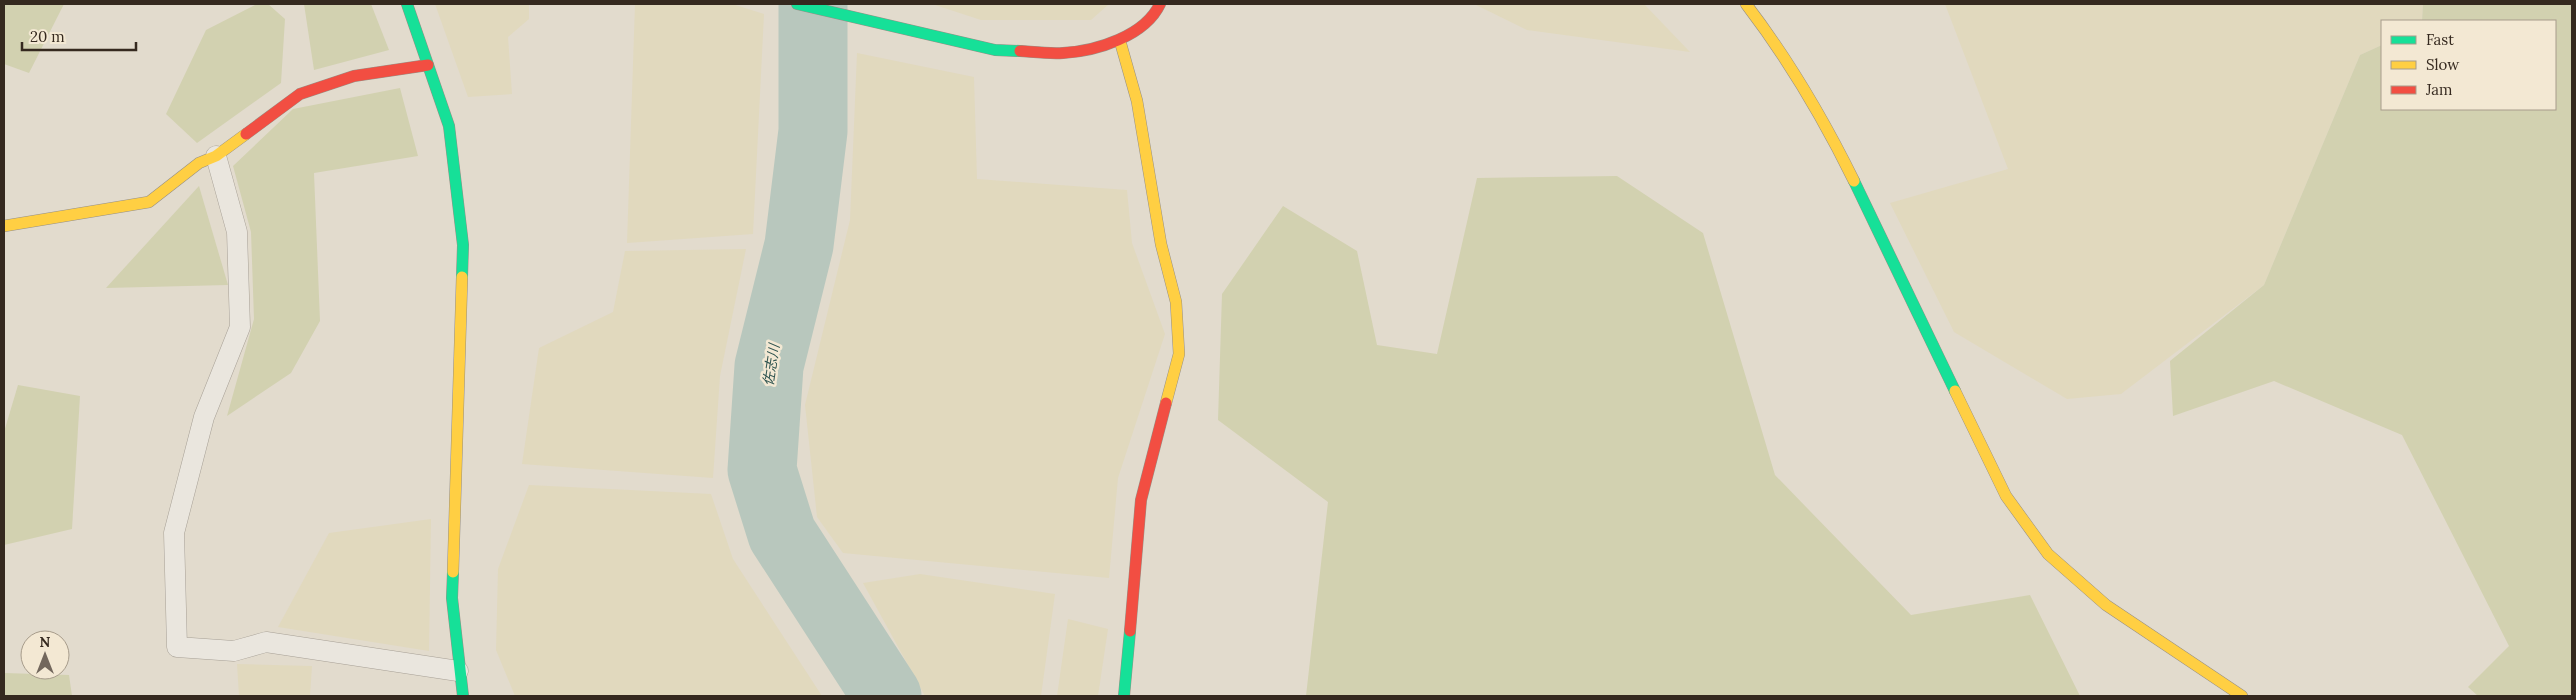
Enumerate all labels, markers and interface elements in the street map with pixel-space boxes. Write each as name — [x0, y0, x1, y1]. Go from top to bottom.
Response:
scale bar — [22, 20, 136, 52]
legend — [2381, 20, 2556, 110]
text: 20 m — [30, 27, 65, 46]
text: Fast — [2426, 30, 2454, 49]
text: Slow — [2426, 55, 2459, 74]
text: Jam — [2425, 80, 2453, 99]
water label: 佐志川 — [759, 341, 783, 387]
north arrow — [20, 630, 70, 680]
text: N — [40, 633, 51, 651]

